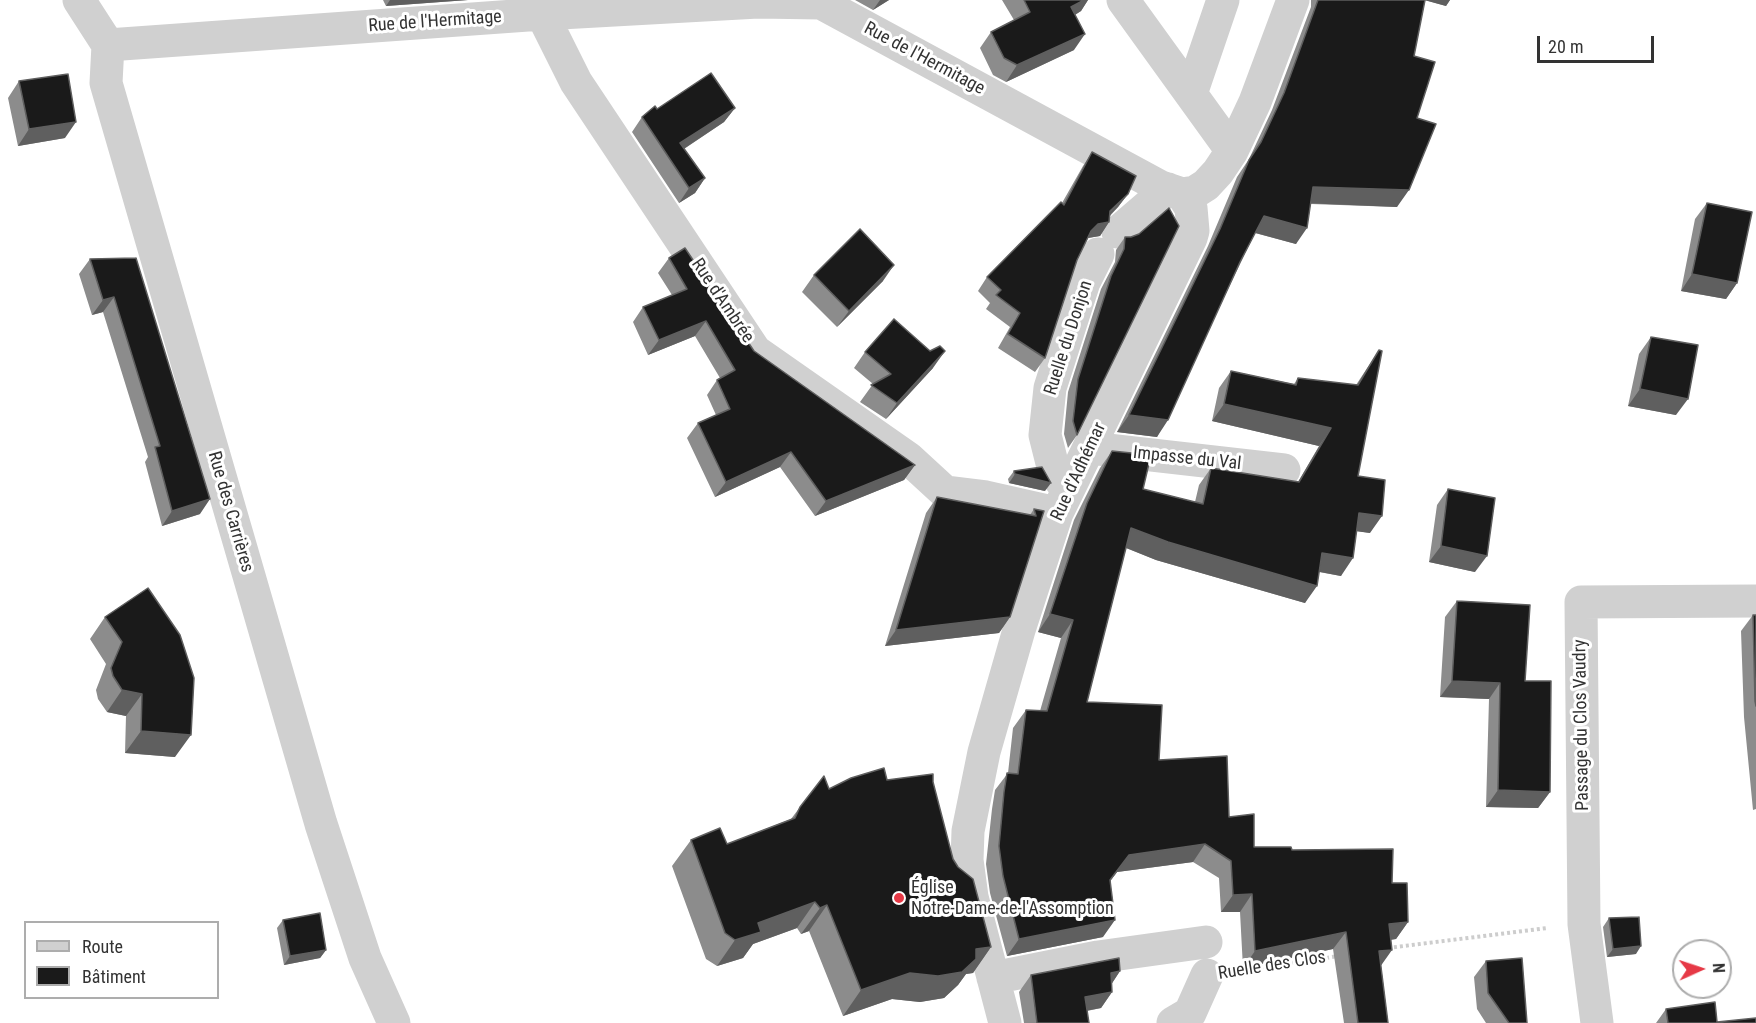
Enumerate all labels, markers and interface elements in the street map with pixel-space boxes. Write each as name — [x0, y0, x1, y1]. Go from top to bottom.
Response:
street label: Rue de l'Hermitage — [368, 7, 502, 37]
street label: Rue de l'Hermitage — [860, 18, 988, 100]
scale bar — [1540, 24, 1657, 62]
text: 20 m — [1548, 36, 1583, 57]
street label: Rue d'Ambrée — [686, 255, 758, 347]
street label: Ruelle du Donjon — [1040, 278, 1098, 398]
street label: Rue d'Adhémar — [1047, 419, 1111, 525]
street label: Impasse du Val — [1132, 443, 1242, 475]
street label: Rue des Carrières — [202, 449, 258, 575]
street label: Passage du Clos Vaudry — [1570, 639, 1594, 811]
place label: Église Notre-Dame-de-l'Assomption — [911, 877, 1114, 920]
marker: Église Notre-Dame-de-l'Assomption — [892, 891, 906, 905]
legend — [24, 921, 219, 999]
text: Route — [82, 936, 123, 957]
north arrow — [1672, 939, 1732, 999]
street label: Ruelle des Clos — [1217, 947, 1327, 985]
text: N — [1709, 963, 1728, 974]
text: Bâtiment — [82, 966, 146, 987]

